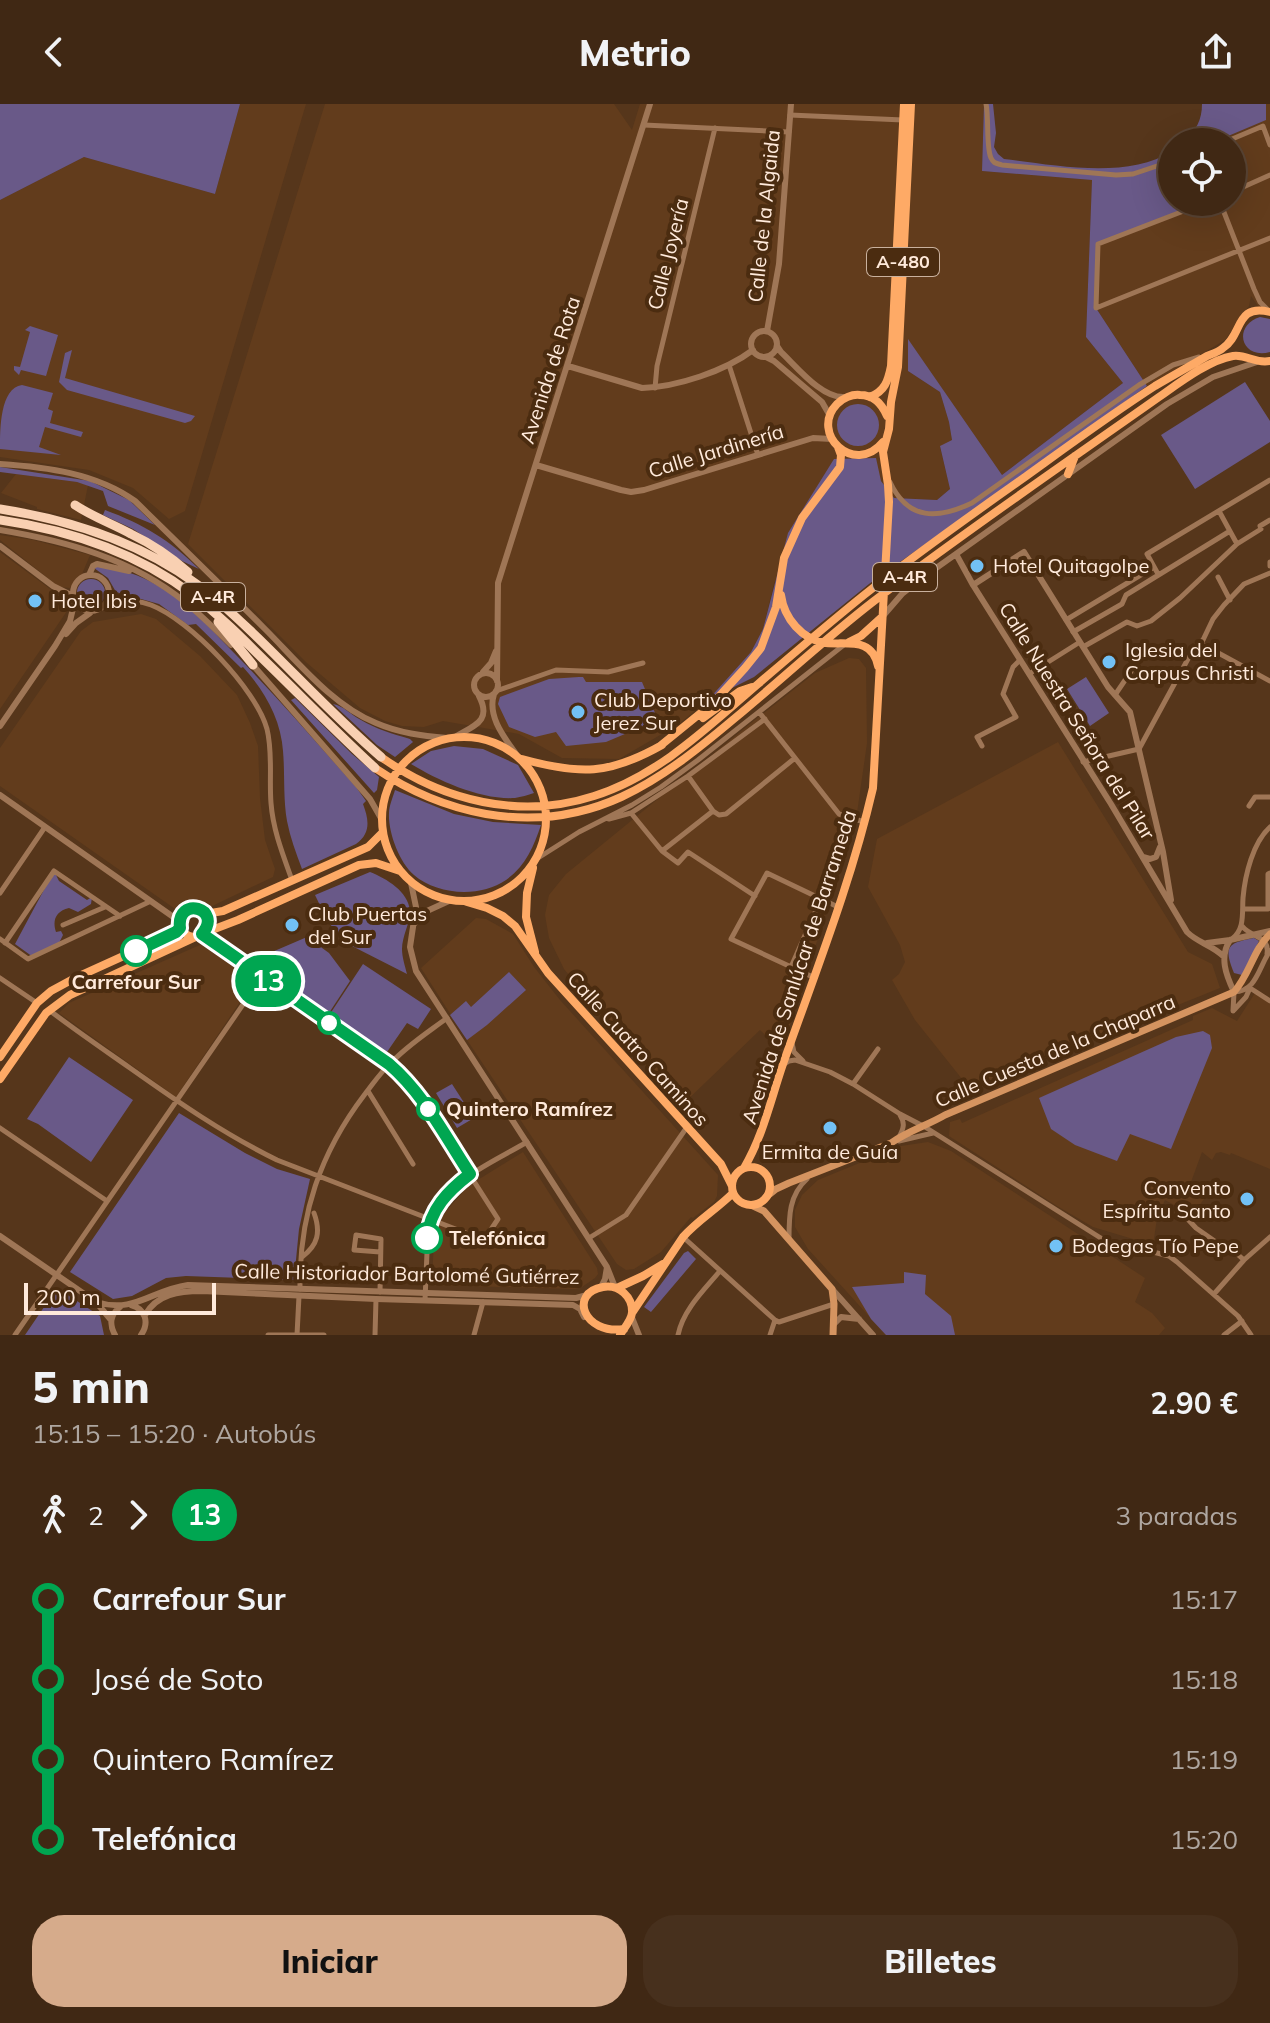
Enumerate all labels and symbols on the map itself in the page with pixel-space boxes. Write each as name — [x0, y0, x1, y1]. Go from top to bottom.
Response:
street label: Calle de la Algaida — [742, 128, 785, 303]
street label: Calle Joyería — [642, 195, 693, 312]
road number: A-480 — [867, 248, 939, 276]
street label: Avenida de Rota — [514, 293, 585, 447]
street label: Calle Jardinería — [645, 418, 786, 483]
place label: Hotel Quitagolpe — [993, 553, 1149, 578]
marker: Hotel Quitagolpe — [968, 557, 986, 575]
road number: A-4R — [873, 563, 937, 591]
road number: A-4R — [181, 583, 245, 611]
place label: Hotel Ibis — [51, 588, 137, 613]
marker: Hotel Ibis — [26, 592, 44, 610]
street label: Calle Nuestra Señora del Pilar — [994, 597, 1161, 845]
place label: Iglesia del Corpus Christi — [1125, 637, 1254, 685]
marker: Iglesia del Corpus Christi — [1100, 653, 1118, 671]
place label: Club Deportivo Jerez Sur — [594, 687, 732, 735]
marker: Club Deportivo Jerez Sur — [569, 703, 587, 721]
street label: Avenida de Sanlúcar de Barrameda — [736, 807, 861, 1127]
place label: Club Puertas del Sur — [308, 901, 427, 949]
marker: Club Puertas del Sur — [283, 916, 301, 934]
marker: Carrefour Sur — [121, 936, 151, 966]
line badge: 13 — [232, 955, 304, 1007]
street label: Calle Cuatro Caminos — [562, 966, 714, 1131]
place label: Carrefour Sur — [71, 969, 201, 994]
street label: Calle Cuesta de la Chaparra — [931, 988, 1179, 1113]
unlabelled marker — [318, 1012, 340, 1034]
place label: Quintero Ramírez — [446, 1096, 613, 1121]
marker: Quintero Ramírez — [417, 1098, 439, 1120]
marker: Ermita de Guía — [821, 1119, 839, 1137]
place label: Ermita de Guía — [762, 1139, 898, 1164]
place label: Convento Espíritu Santo — [1102, 1175, 1231, 1223]
marker: Convento Espíritu Santo — [1238, 1190, 1256, 1208]
marker: Telefónica — [412, 1223, 442, 1253]
place label: Telefónica — [449, 1225, 546, 1250]
place label: Bodegas Tío Pepe — [1072, 1233, 1239, 1258]
marker: Bodegas Tío Pepe — [1047, 1237, 1065, 1255]
street label: Calle Historiador Bartolomé Gutiérrez — [234, 1258, 580, 1289]
scale bar — [24, 1279, 216, 1315]

